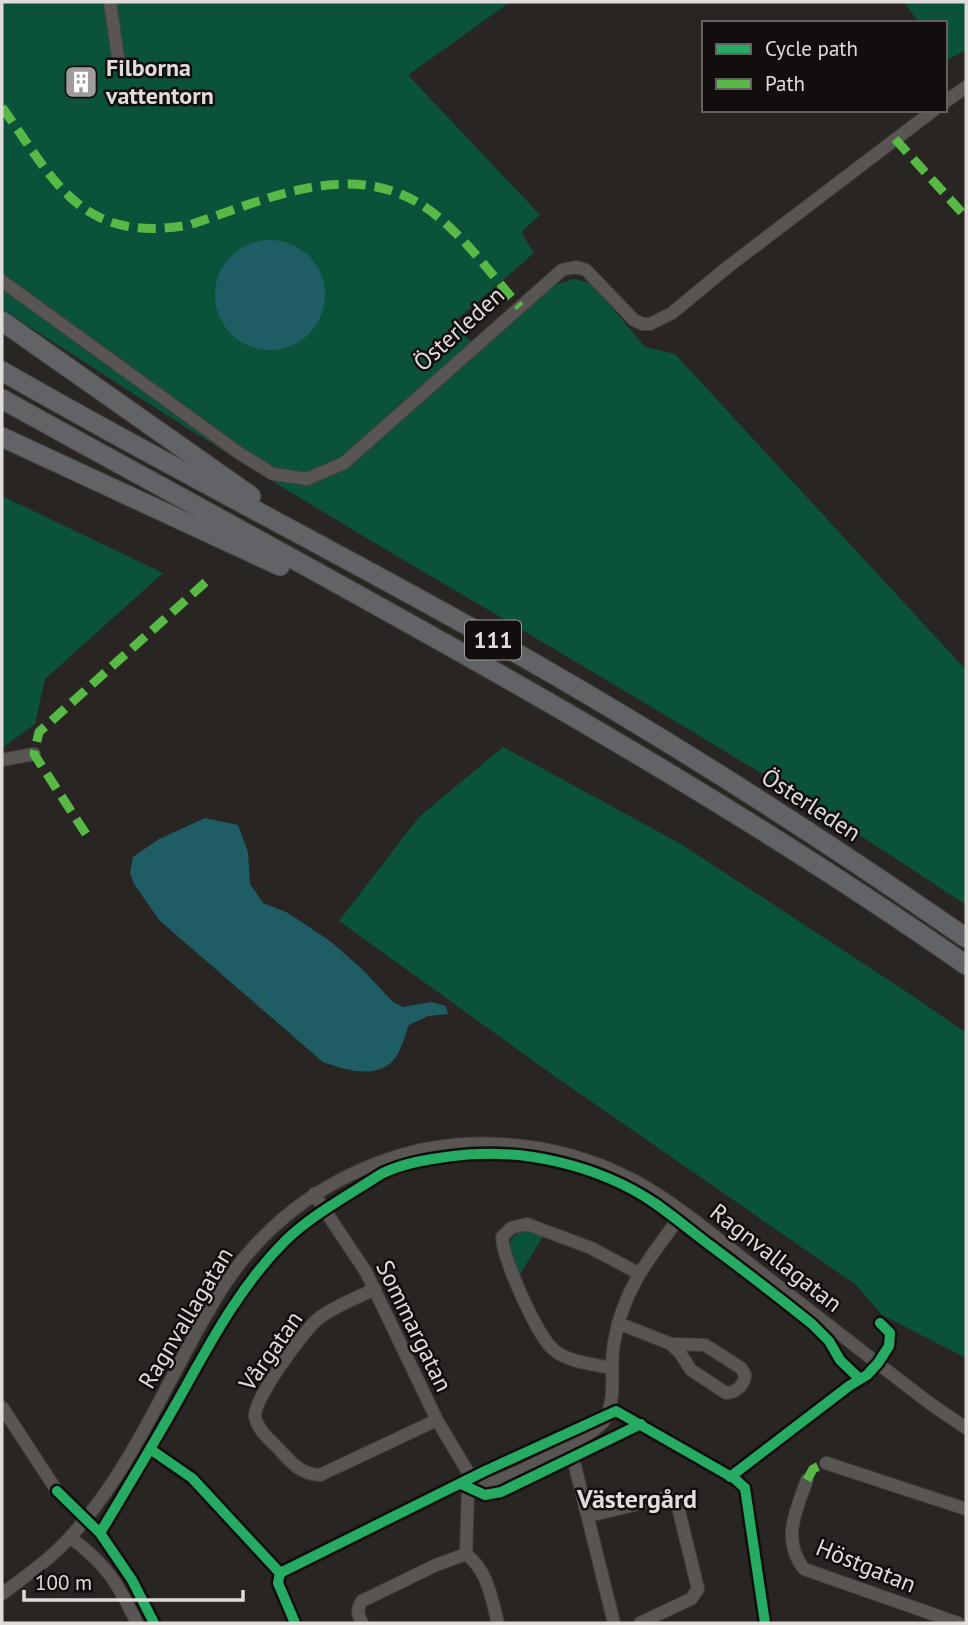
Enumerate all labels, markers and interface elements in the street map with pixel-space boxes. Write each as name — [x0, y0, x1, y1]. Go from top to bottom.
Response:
legend — [702, 21, 947, 112]
text: Cycle path — [765, 35, 858, 62]
place label: Filborna vattentorn — [105, 52, 214, 111]
building icon: Filborna vattentorn — [62, 63, 100, 101]
text: Path — [765, 70, 805, 97]
street label: Österleden — [407, 280, 511, 378]
road number: 111 — [465, 620, 521, 660]
street label: Österleden — [756, 761, 867, 848]
street label: Ragnvallagatan — [704, 1196, 849, 1319]
street label: Ragnvallagatan — [131, 1241, 240, 1394]
street label: Sommargatan — [369, 1255, 460, 1397]
street label: Vårgatan — [231, 1305, 309, 1398]
district label: Västergård — [576, 1482, 697, 1515]
street label: Höstgatan — [812, 1532, 921, 1600]
scale bar — [24, 1558, 243, 1602]
text: 100 m — [35, 1569, 92, 1596]

